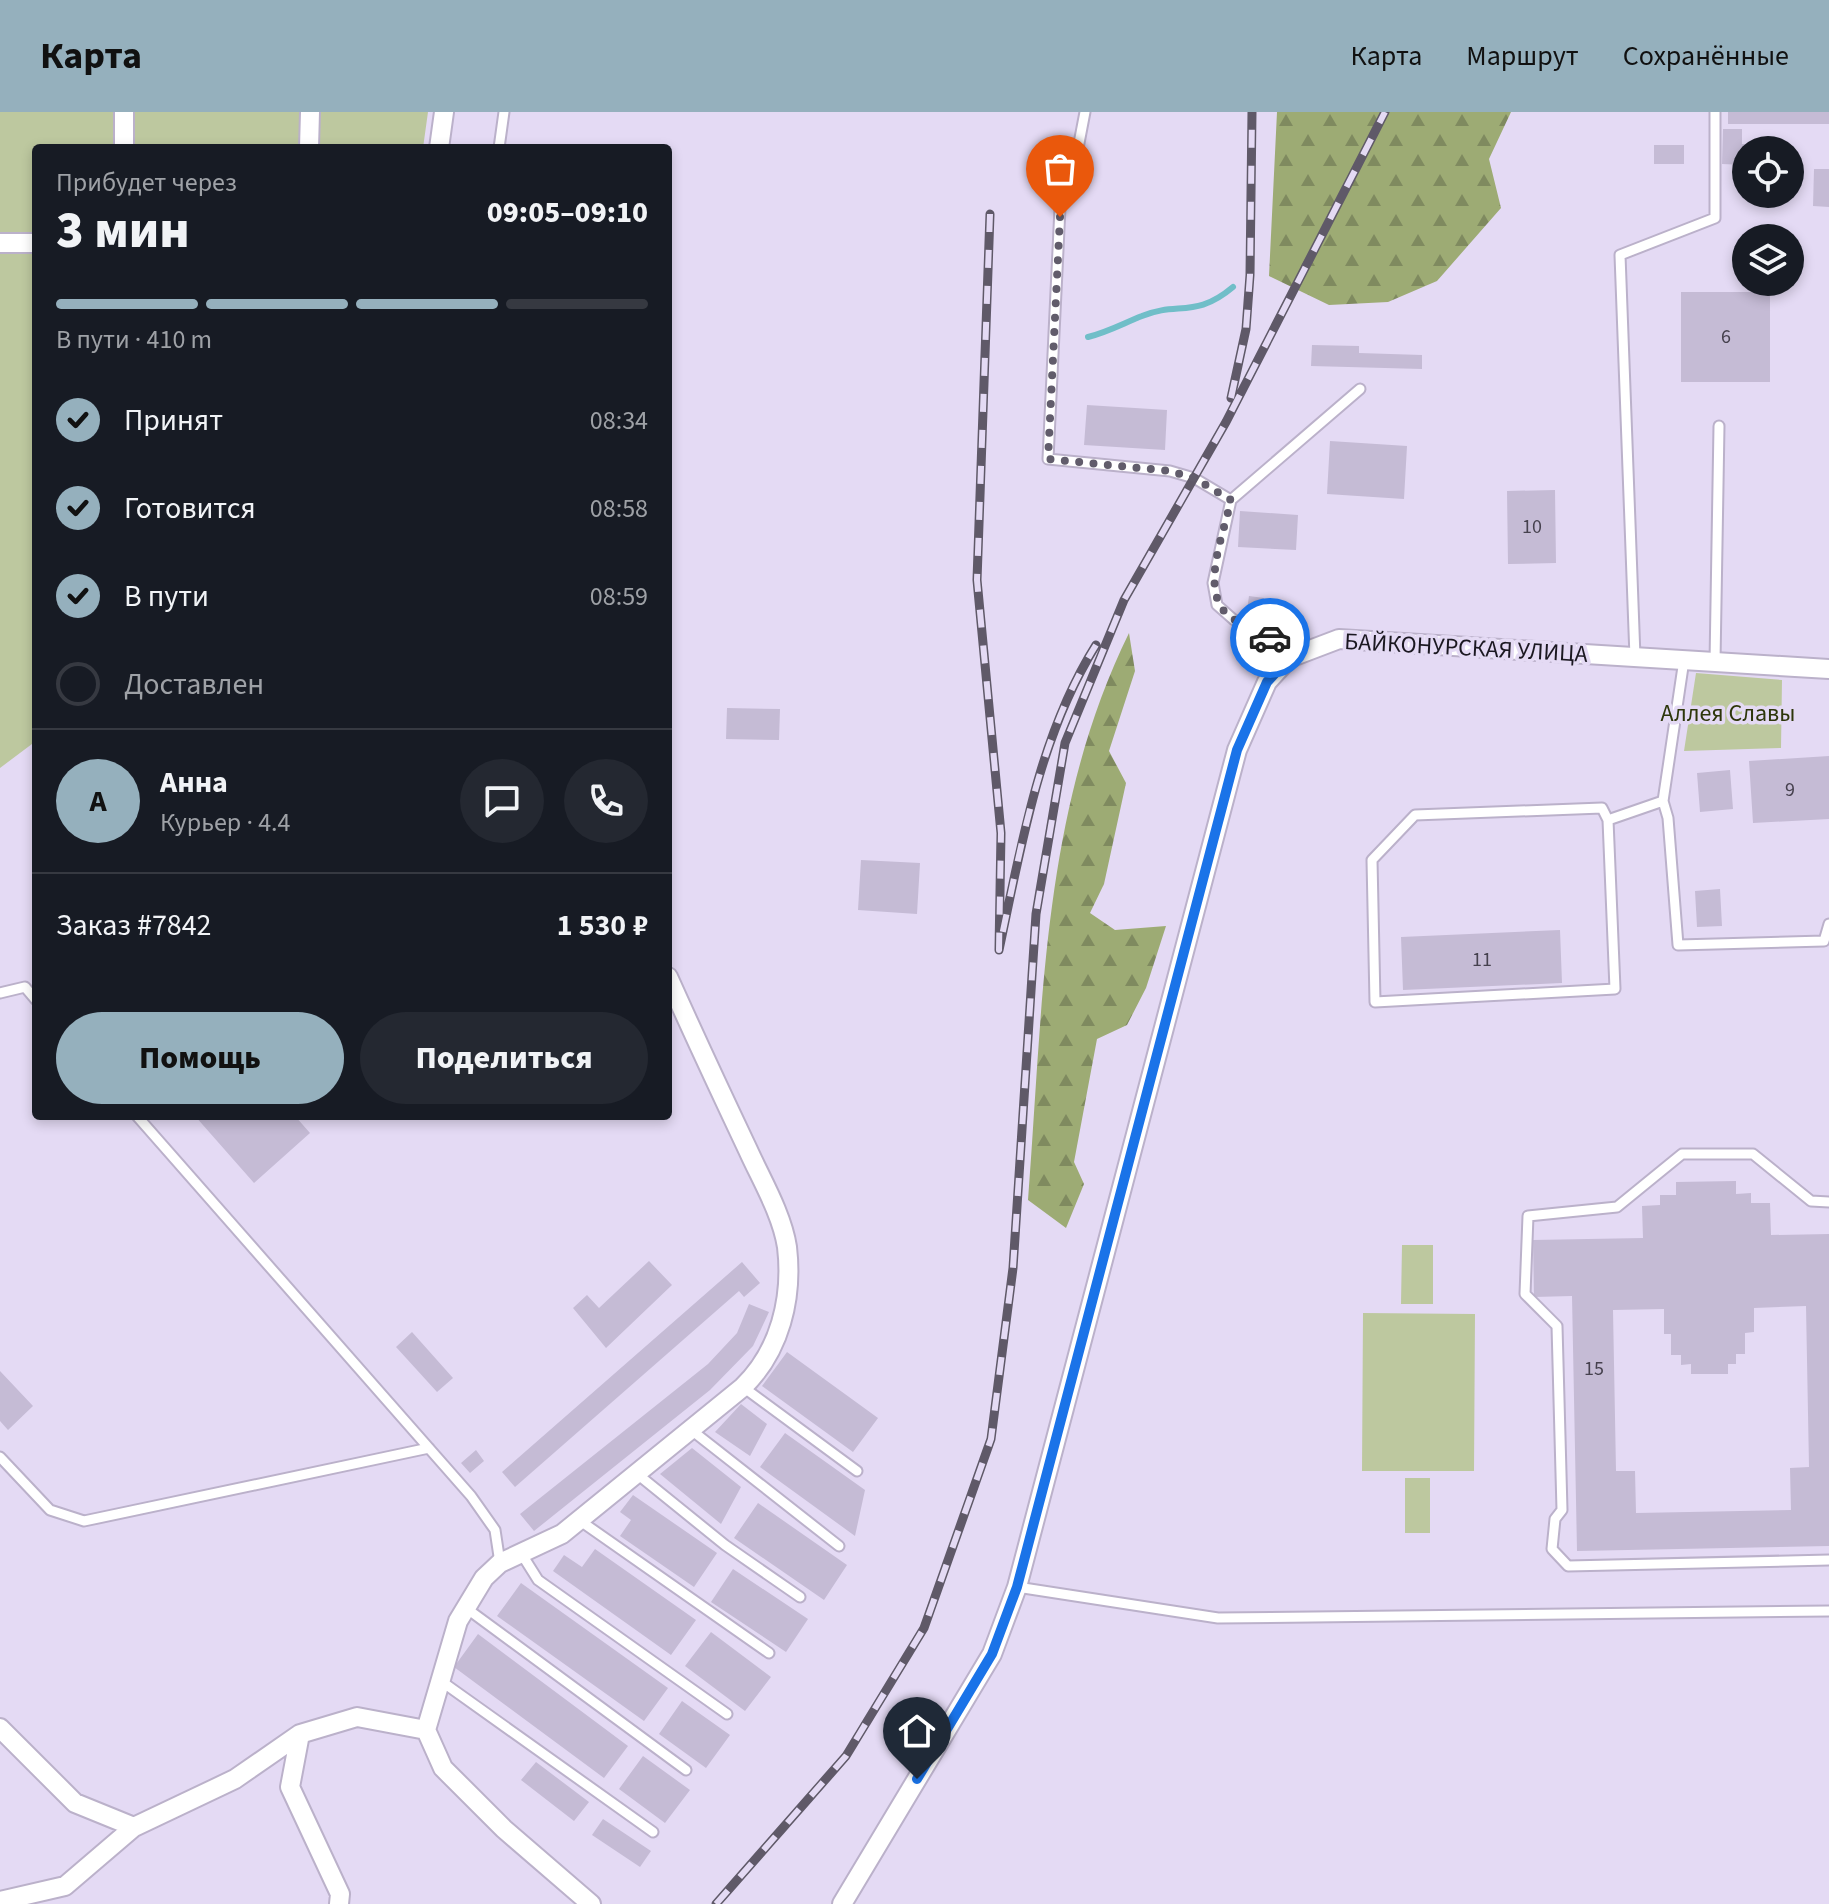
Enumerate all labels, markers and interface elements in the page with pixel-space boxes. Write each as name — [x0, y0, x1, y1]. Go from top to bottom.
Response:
text: Карта — [40, 29, 142, 83]
text: Карта — [1351, 36, 1422, 76]
text: Маршрут — [1466, 36, 1579, 76]
text: Сохранённые — [1623, 36, 1789, 76]
pin — [1026, 135, 1094, 217]
map controls — [1732, 136, 1804, 296]
button: locate — [1732, 136, 1804, 208]
icon: bag — [1038, 147, 1082, 191]
text: Прибудет через — [56, 164, 237, 201]
text: 09:05–09:10 — [487, 191, 648, 234]
text: 3 мин — [56, 194, 190, 268]
button: layers — [1732, 224, 1804, 296]
text: В пути · 410 m — [56, 321, 212, 358]
house number: 6 — [1721, 323, 1731, 351]
icon: check — [56, 398, 100, 442]
text: Принят — [124, 399, 223, 442]
text: 08:34 — [590, 402, 648, 439]
icon: check — [56, 486, 100, 530]
text: Готовится — [124, 487, 256, 530]
text: 08:58 — [590, 490, 648, 527]
house number: 10 — [1522, 513, 1542, 541]
icon: check — [56, 574, 100, 618]
text: В пути — [124, 575, 209, 618]
text: 08:59 — [590, 578, 648, 615]
courier — [1230, 598, 1310, 678]
icon: car — [1248, 616, 1292, 660]
street label: БАЙКОНУРСКАЯ УЛИЦА — [1344, 624, 1588, 672]
text: Доставлен — [124, 663, 264, 706]
park label: Аллея Славы — [1661, 696, 1795, 731]
button: chat — [460, 759, 544, 843]
button: phone — [564, 759, 648, 843]
text: Анна — [160, 761, 228, 804]
house number: 9 — [1785, 776, 1795, 804]
text: А — [89, 780, 107, 823]
text: Курьер · 4.4 — [160, 804, 290, 841]
text: Заказ #7842 — [56, 904, 212, 947]
text: 1 530 ₽ — [557, 904, 648, 947]
house number: 11 — [1472, 946, 1492, 974]
button: Помощь — [56, 1012, 344, 1104]
button: Поделиться — [360, 1012, 648, 1104]
house number: 15 — [1584, 1355, 1604, 1383]
pin — [883, 1697, 951, 1779]
icon: home — [895, 1709, 939, 1753]

